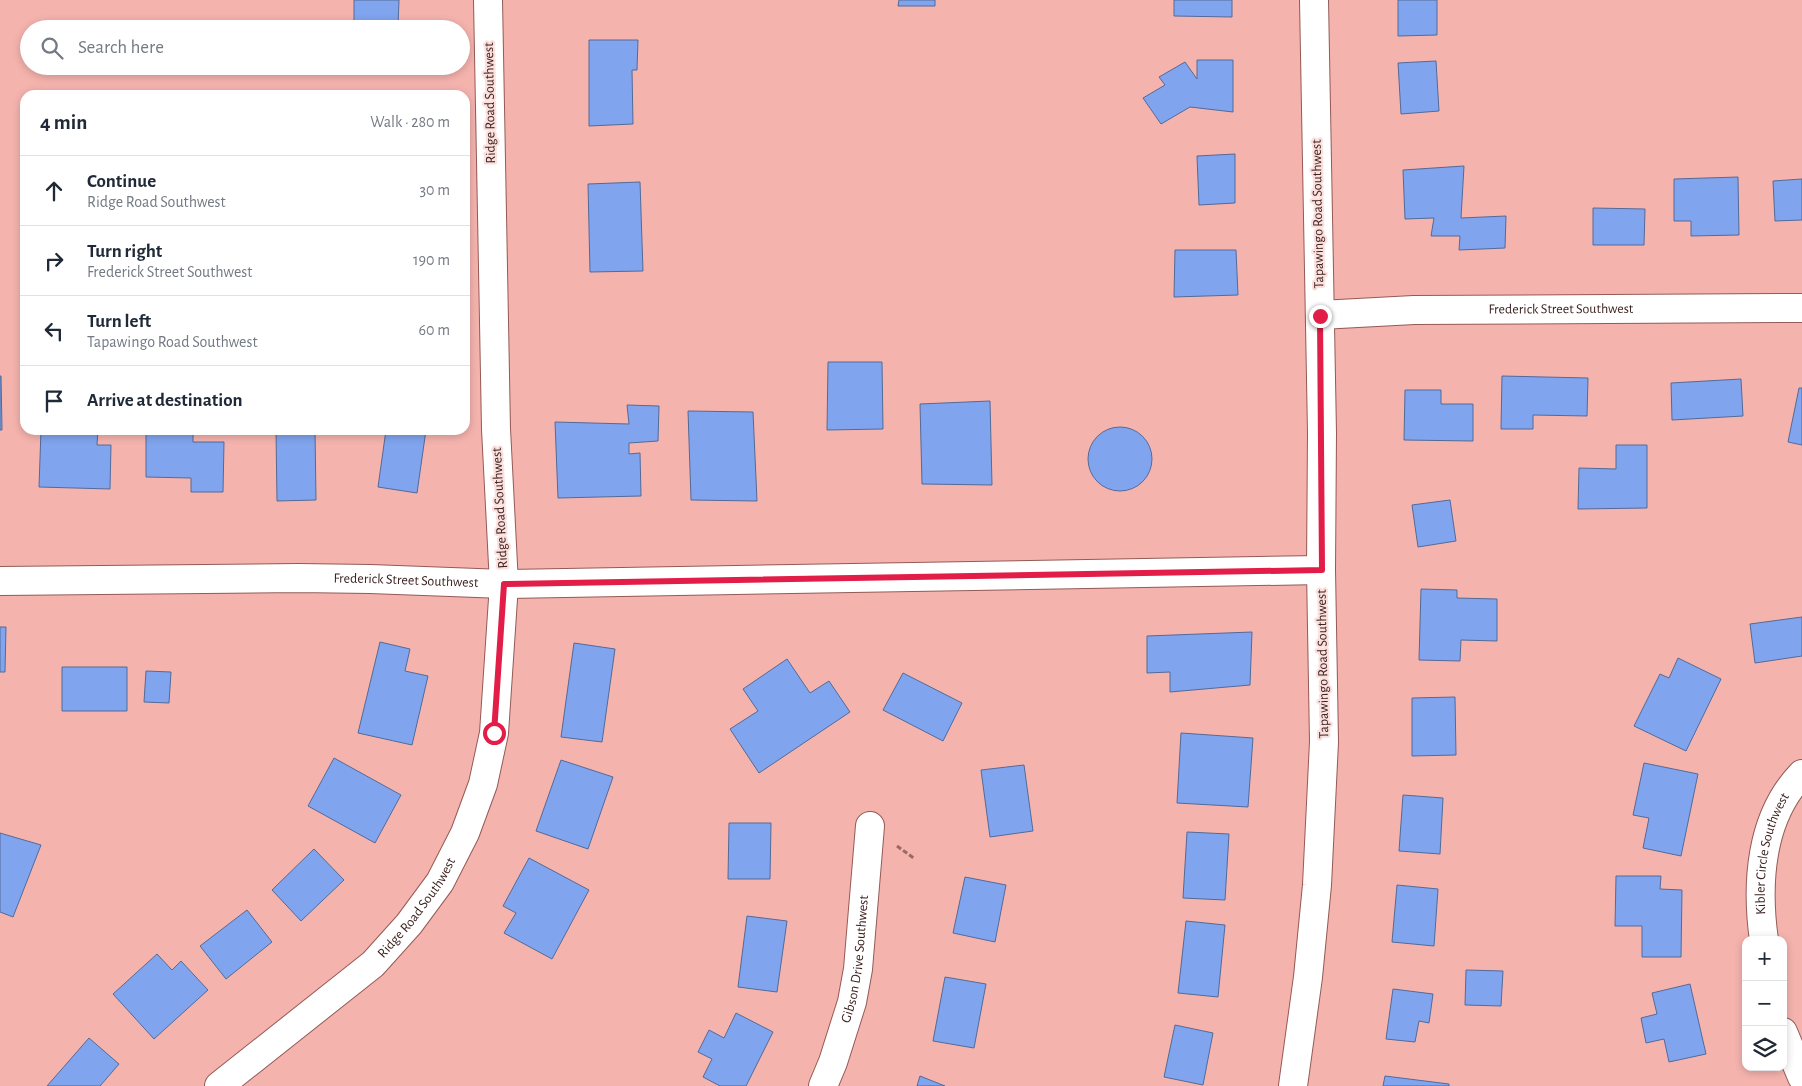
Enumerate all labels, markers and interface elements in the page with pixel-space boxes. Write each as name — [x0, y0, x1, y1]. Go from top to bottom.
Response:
search box — [20, 20, 470, 75]
icon: search — [38, 34, 66, 62]
text: Search here — [78, 38, 164, 57]
street label: Ridge Road Southwest — [482, 42, 498, 164]
text: 4 min — [40, 112, 87, 133]
text: Walk · 280 m — [370, 114, 450, 130]
street label: Tapawingo Road Southwest — [1310, 139, 1326, 289]
text: Continue — [87, 172, 156, 191]
icon: ahead — [40, 177, 68, 205]
text: 30 m — [420, 182, 450, 198]
text: Ridge Road Southwest — [87, 194, 226, 210]
text: Turn right — [87, 242, 162, 261]
icon: right — [40, 247, 68, 275]
text: 190 m — [413, 252, 450, 268]
text: Frederick Street Southwest — [87, 264, 252, 280]
street label: Frederick Street Southwest — [1488, 302, 1634, 317]
route end — [1309, 305, 1332, 328]
text: Turn left — [87, 312, 151, 331]
icon: left — [40, 317, 68, 345]
text: 60 m — [419, 322, 450, 338]
text: Tapawingo Road Southwest — [87, 334, 258, 350]
icon: arrive — [40, 387, 68, 415]
text: Arrive at destination — [87, 391, 243, 410]
street label: Ridge Road Southwest — [490, 447, 510, 569]
street label: Frederick Street Southwest — [333, 571, 479, 590]
street label: Tapawingo Road Southwest — [1315, 589, 1331, 739]
route start — [483, 722, 506, 745]
street label: Kibler Circle Southwest — [1754, 790, 1792, 915]
street label: Ridge Road Southwest — [375, 855, 458, 961]
street label: Gibson Drive Southwest — [839, 894, 871, 1025]
map controls — [1742, 936, 1787, 1071]
button: + — [1742, 936, 1787, 981]
button: − — [1742, 981, 1787, 1026]
button: layers — [1742, 1026, 1787, 1071]

